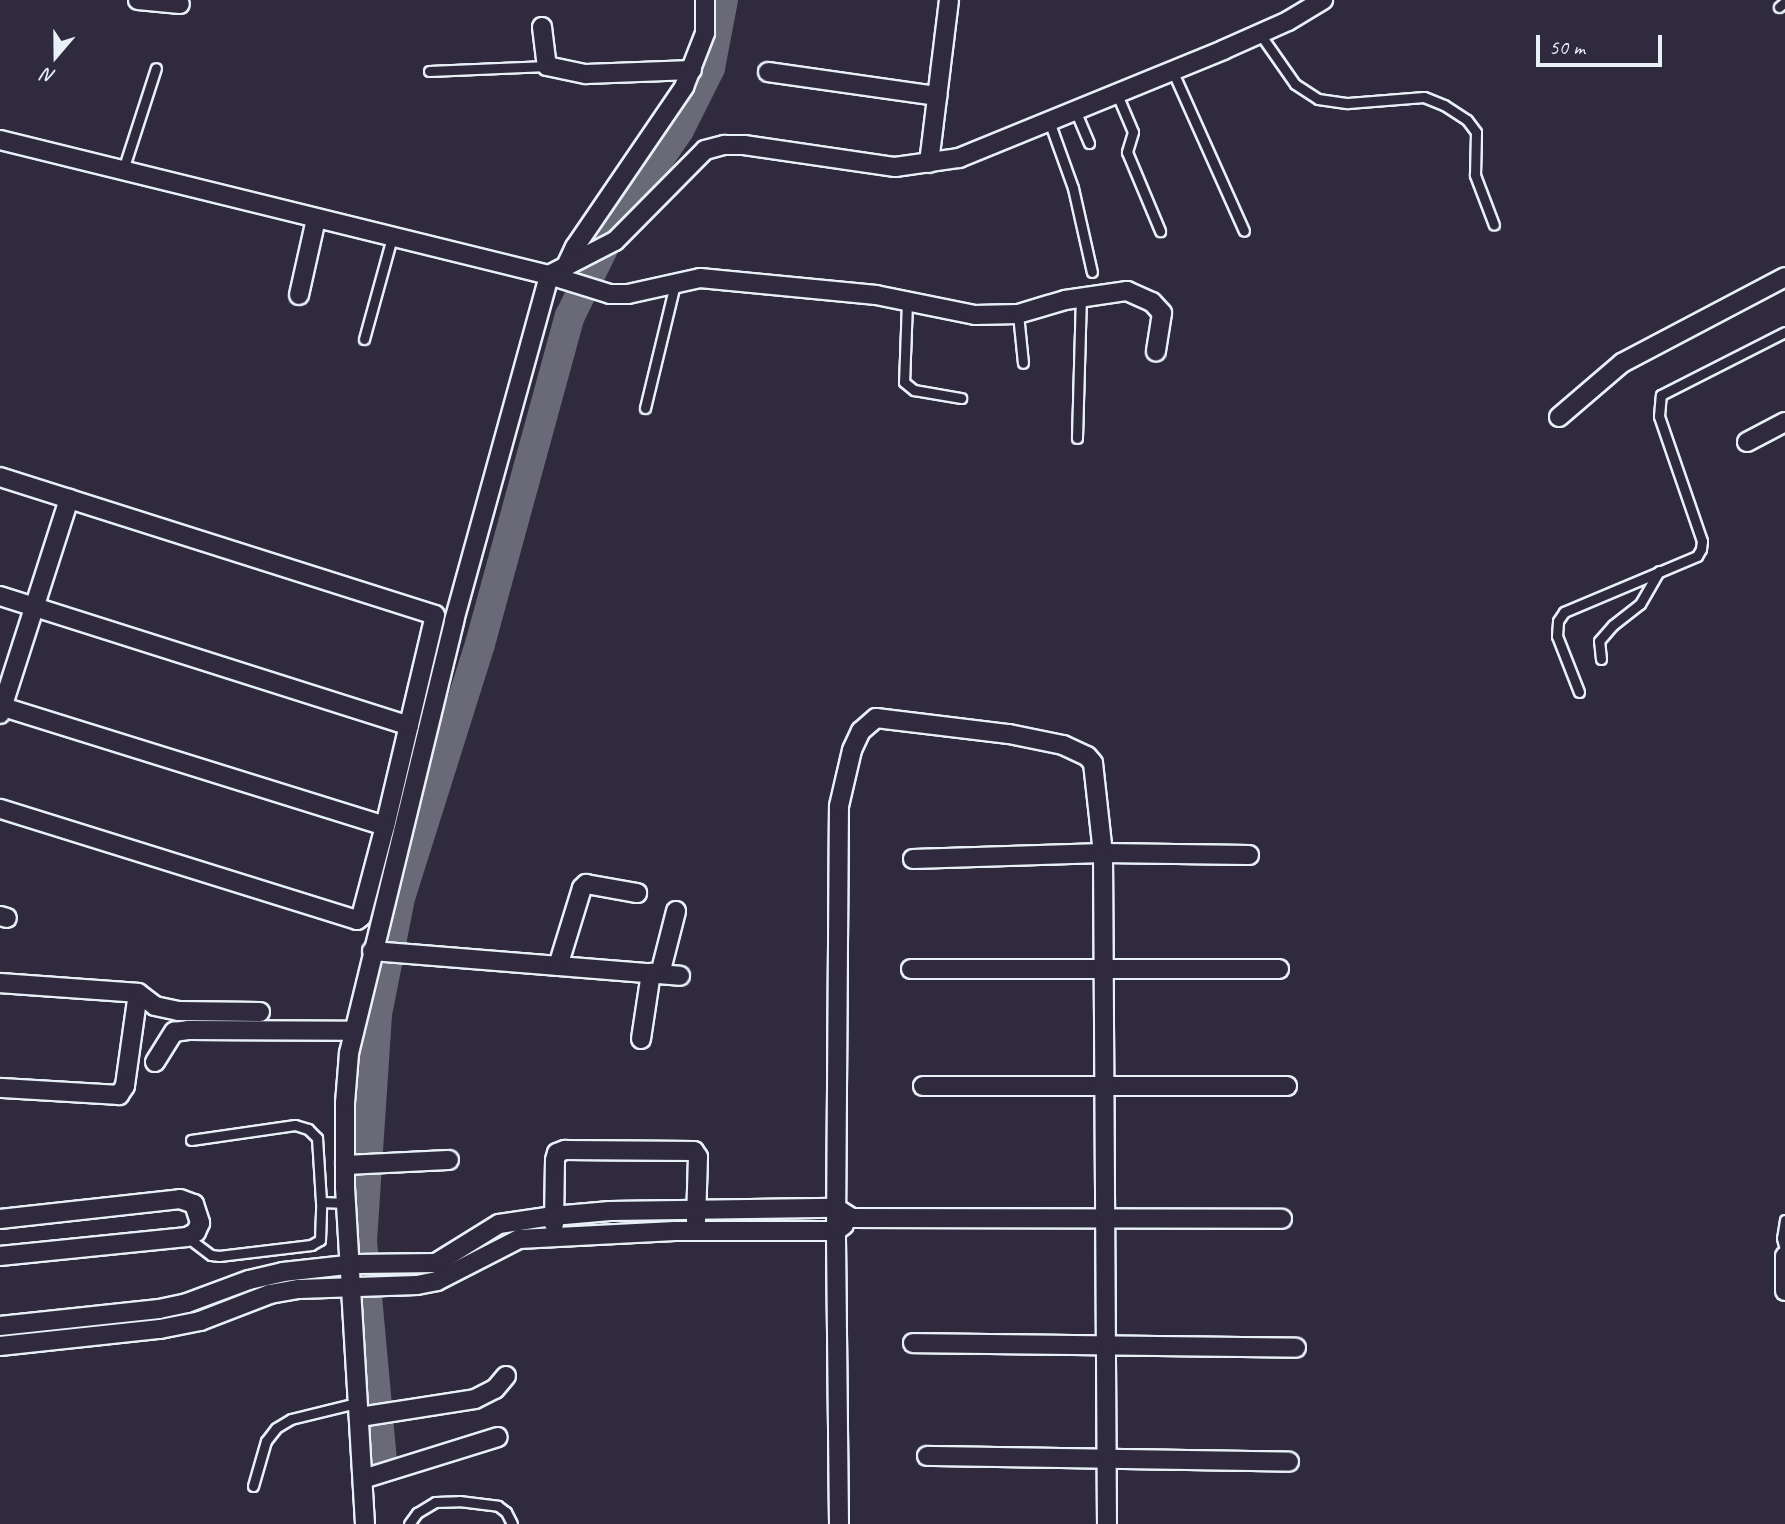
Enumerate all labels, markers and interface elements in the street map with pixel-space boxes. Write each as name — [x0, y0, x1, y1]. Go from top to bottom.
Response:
north arrow — [21, 21, 91, 91]
scale bar — [1540, 21, 1666, 65]
text: 50 m — [1549, 34, 1585, 60]
text: N — [39, 62, 58, 89]

